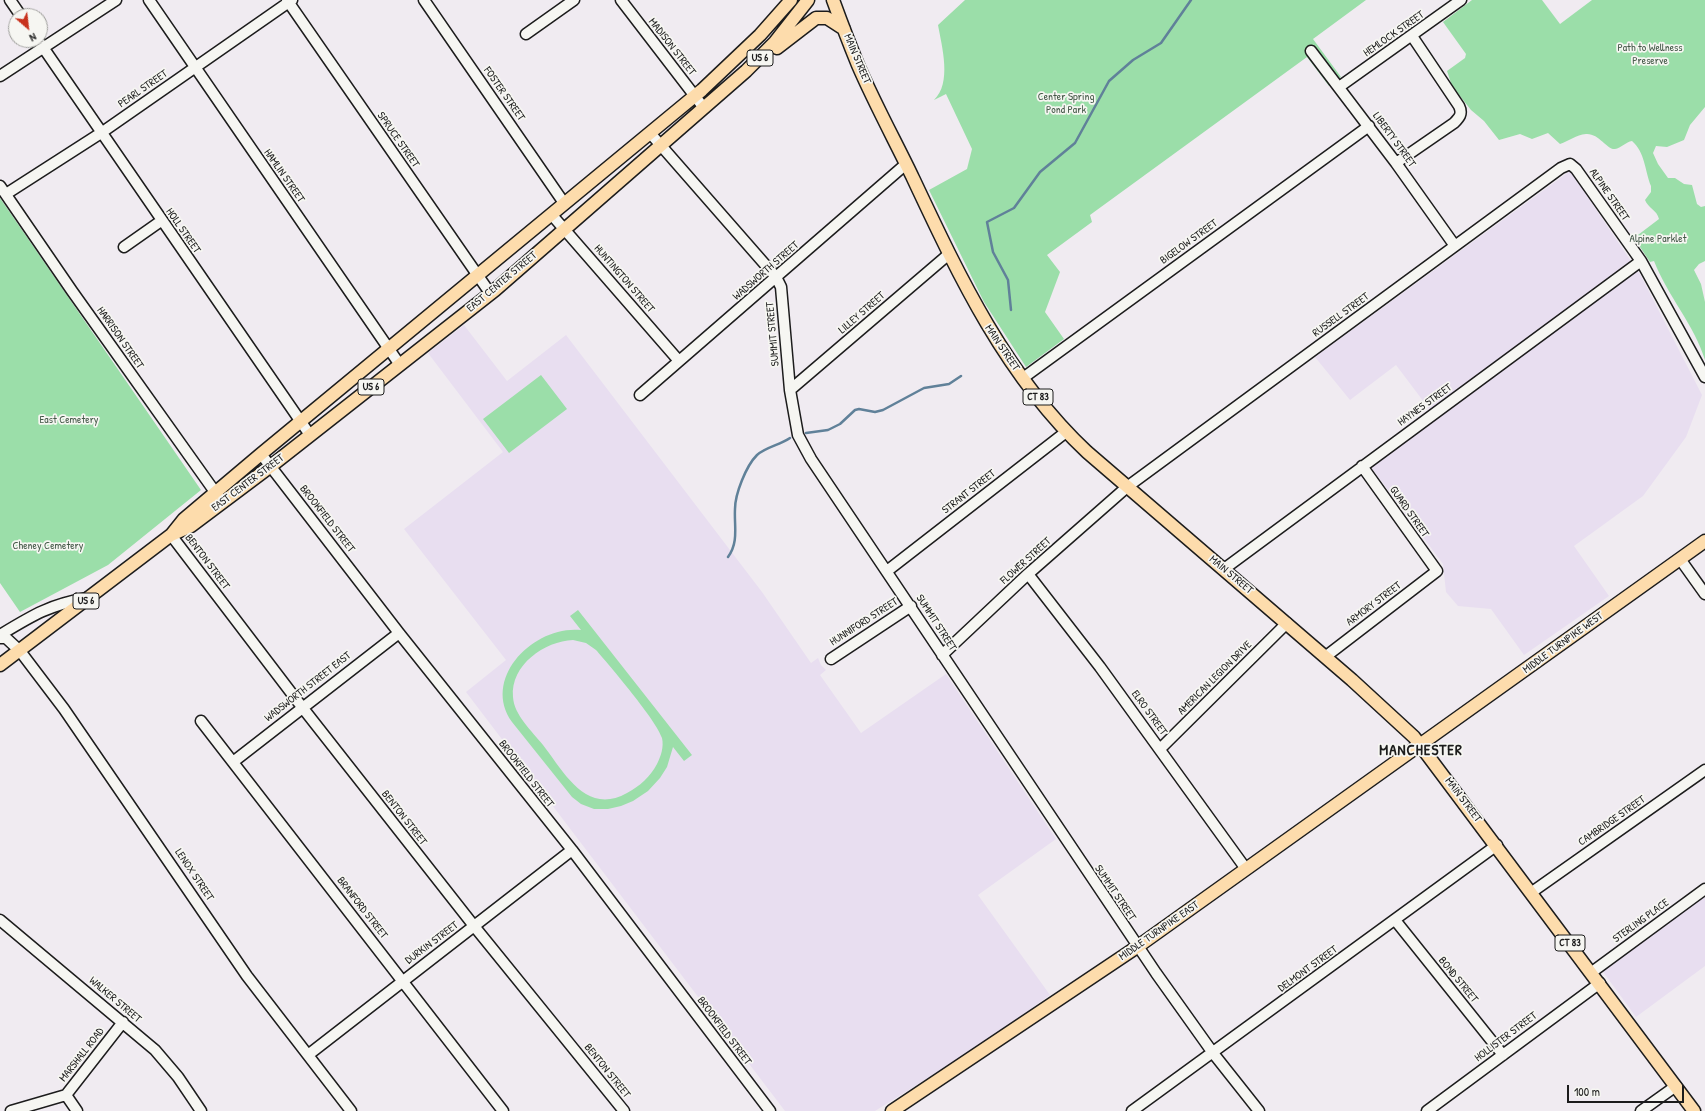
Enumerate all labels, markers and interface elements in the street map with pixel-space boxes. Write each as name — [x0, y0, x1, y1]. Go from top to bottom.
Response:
north arrow — [8, 8, 48, 48]
street label: HEMLOCK STREET — [1361, 8, 1427, 60]
street label: MADISON STREET — [645, 16, 699, 78]
text: N — [27, 30, 39, 45]
street label: MAIN STREET — [841, 32, 873, 86]
park label: Path to Wellness Preserve — [1618, 41, 1682, 67]
road number: US 6 — [747, 50, 773, 66]
street label: FOSTER STREET — [481, 64, 527, 124]
street label: PEARL STREET — [116, 67, 170, 111]
park label: Center Spring Pond Park — [1038, 90, 1094, 116]
street label: SPRUCE STREET — [374, 110, 422, 170]
street label: LIBERTY STREET — [1370, 110, 1418, 170]
street label: HAMLIN STREET — [261, 147, 307, 205]
street label: ALPINE STREET — [1586, 166, 1632, 224]
street label: HOLL STREET — [163, 206, 203, 256]
street label: BIGELOW STREET — [1158, 217, 1220, 267]
park label: Alpine Parklet — [1630, 232, 1686, 246]
street label: WADSWORTH STREET — [730, 239, 802, 303]
street label: HUNTINGTON STREET — [591, 242, 657, 316]
street label: EAST CENTER STREET — [464, 249, 540, 315]
street label: LILLEY STREET — [836, 289, 888, 337]
street label: RUSSELL STREET — [1310, 290, 1372, 340]
street label: SUMMIT STREET — [764, 301, 782, 367]
street label: HARRISON STREET — [94, 304, 146, 372]
street label: MAIN STREET — [982, 322, 1022, 374]
road number: US 6 — [358, 379, 384, 395]
street label: HAYNES STREET — [1395, 381, 1455, 429]
road number: CT 83 — [1023, 389, 1053, 405]
park label: East Cemetery — [39, 413, 99, 427]
street label: EAST CENTER STREET — [209, 451, 287, 515]
street label: STRANT STREET — [940, 467, 998, 517]
street label: BROOKFIELD STREET — [297, 483, 357, 555]
street label: GUARD STREET — [1387, 484, 1431, 540]
street label: BENTON STREET — [182, 532, 232, 592]
street label: FLOWER STREET — [998, 535, 1054, 587]
park label: Cheney Cemetery — [13, 539, 83, 553]
street label: MAIN STREET — [1206, 553, 1256, 597]
street label: ARMORY STREET — [1344, 579, 1404, 629]
street label: SUMMIT STREET — [913, 592, 959, 654]
road number: US 6 — [73, 593, 99, 609]
street label: HUNNIFORD STREET — [827, 595, 901, 649]
street label: MIDDLE TURNPIKE WEST — [1520, 609, 1606, 677]
street label: AMERICAN LEGION DRIVE — [1175, 638, 1255, 718]
street label: WADSWORTH STREET EAST — [262, 649, 354, 725]
street label: ELRO STREET — [1128, 688, 1170, 738]
street label: BROOKFIELD STREET — [496, 738, 556, 810]
district label: MANCHESTER — [1379, 742, 1463, 760]
street label: MAIN STREET — [1442, 775, 1484, 825]
street label: BENTON STREET — [378, 788, 430, 848]
street label: CAMBRIDGE STREET — [1576, 793, 1648, 849]
street label: LENOX STREET — [172, 846, 216, 904]
street label: SUMMIT STREET — [1091, 863, 1139, 923]
street label: BRANFORD STREET — [334, 874, 390, 942]
street label: STERLING PLACE — [1610, 896, 1672, 946]
street label: MIDDLE TURNPIKE EAST — [1116, 898, 1202, 964]
street label: DURKIN STREET — [403, 919, 461, 967]
road number: CT 83 — [1555, 935, 1585, 951]
street label: DELMONT STREET — [1276, 943, 1340, 995]
street label: BOND STREET — [1435, 954, 1481, 1006]
street label: WALKER STREET — [86, 974, 144, 1026]
street label: BROOKFIELD STREET — [694, 994, 754, 1068]
street label: HOLLISTER STREET — [1472, 1009, 1540, 1065]
street label: MARSHALL ROAD — [57, 1025, 107, 1085]
street label: BENTON STREET — [581, 1041, 633, 1101]
scale bar — [1569, 1077, 1686, 1103]
text: 100 m — [1574, 1083, 1600, 1100]

